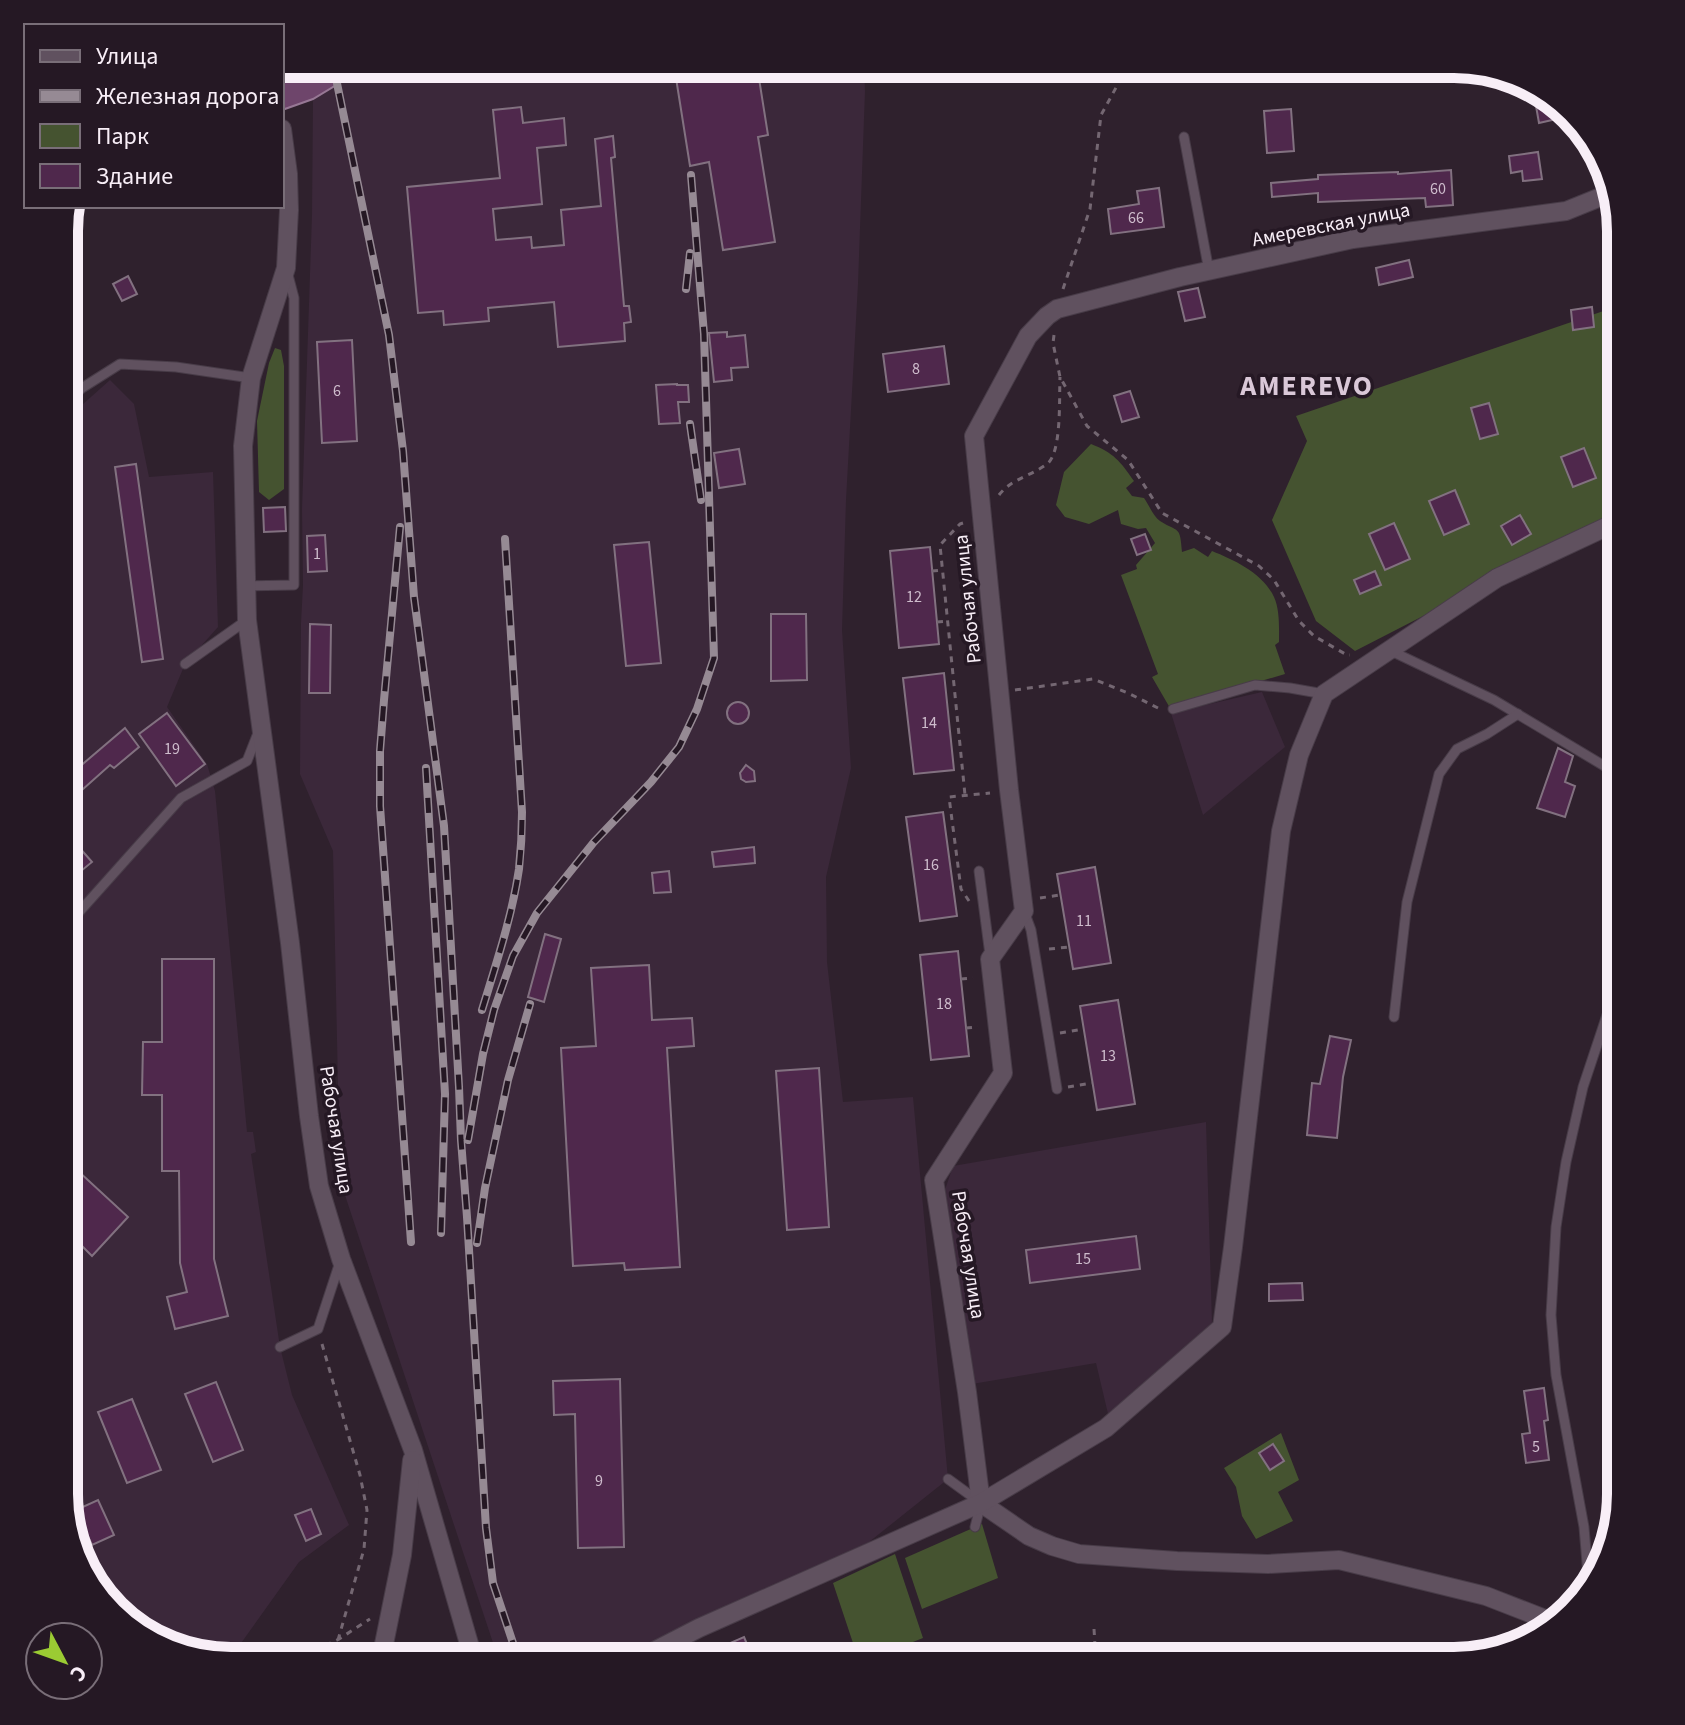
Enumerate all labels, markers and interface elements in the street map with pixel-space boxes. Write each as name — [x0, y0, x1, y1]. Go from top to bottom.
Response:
legend — [24, 24, 284, 208]
text: Улица — [96, 39, 158, 74]
text: Железная дорога — [96, 79, 279, 114]
text: Парк — [96, 119, 149, 154]
text: Здание — [96, 159, 173, 194]
house number: 60 — [1430, 178, 1446, 200]
street label: Амеревская улица — [1250, 196, 1412, 254]
house number: 66 — [1128, 207, 1144, 229]
house number: 8 — [912, 358, 920, 380]
district label: AMEREVO — [1239, 366, 1374, 406]
house number: 6 — [333, 380, 341, 402]
street label: Рабочая улица — [947, 533, 989, 665]
house number: 1 — [313, 543, 321, 565]
house number: 12 — [906, 586, 922, 608]
house number: 14 — [921, 712, 937, 734]
house number: 19 — [164, 738, 180, 760]
house number: 16 — [923, 854, 939, 876]
house number: 11 — [1076, 910, 1092, 932]
house number: 18 — [936, 993, 952, 1015]
house number: 13 — [1100, 1045, 1116, 1067]
street label: Рабочая улица — [312, 1064, 360, 1196]
street label: Рабочая улица — [944, 1189, 992, 1321]
house number: 15 — [1075, 1248, 1091, 1270]
house number: 5 — [1532, 1436, 1540, 1458]
house number: 9 — [595, 1470, 603, 1492]
north arrow — [24, 1621, 104, 1701]
text: С — [62, 1658, 95, 1689]

